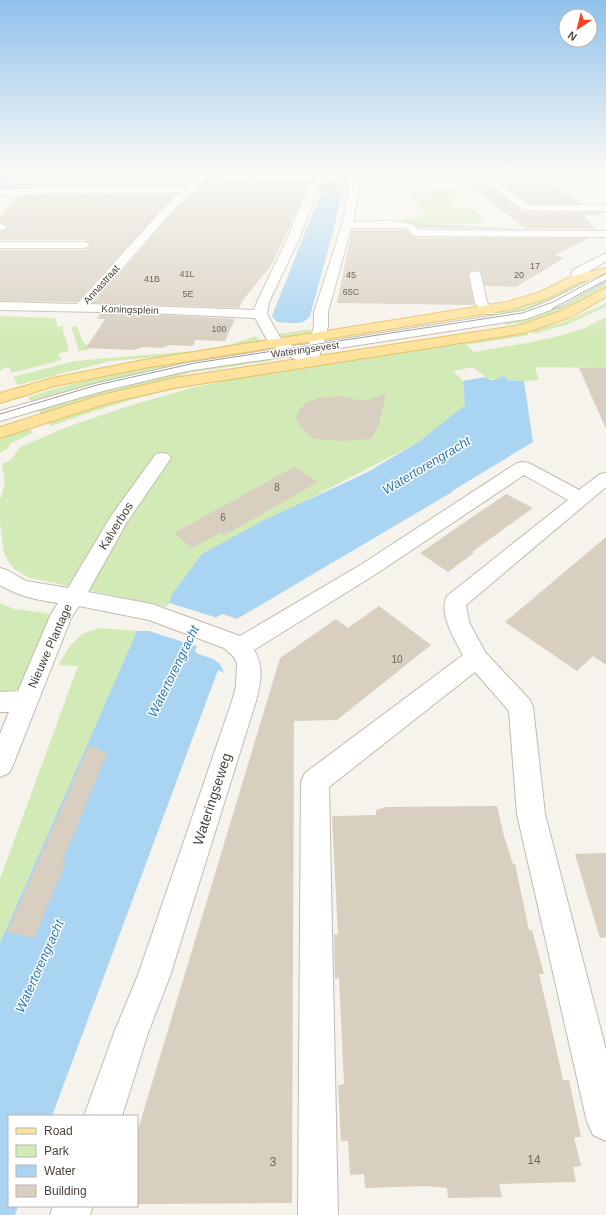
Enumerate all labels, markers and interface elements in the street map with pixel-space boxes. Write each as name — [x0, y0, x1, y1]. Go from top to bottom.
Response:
north arrow — [558, 8, 598, 48]
text: N — [566, 29, 579, 43]
house number: 17 — [530, 261, 540, 271]
street label: Annastraat — [81, 263, 122, 306]
house number: 41L — [179, 269, 195, 279]
house number: 45 — [346, 270, 356, 280]
house number: 20 — [514, 270, 524, 280]
house number: 41B — [144, 274, 160, 284]
house number: 65C — [343, 287, 360, 297]
house number: 5E — [182, 289, 194, 299]
street label: Koningsplein — [101, 303, 159, 316]
house number: 100 — [211, 324, 227, 334]
street label: Wateringsevest — [270, 339, 340, 360]
water label: Watertorengracht — [379, 432, 474, 498]
house number: 8 — [274, 482, 280, 493]
street label: Kalverbos — [96, 500, 136, 552]
house number: 6 — [220, 512, 226, 523]
street label: Nieuwe Plantage — [25, 601, 75, 690]
water label: Watertorengracht — [145, 622, 203, 720]
house number: 10 — [391, 654, 403, 665]
street label: Wateringseweg — [190, 751, 234, 847]
water label: Watertorengracht — [12, 916, 67, 1015]
legend — [8, 1115, 138, 1207]
text: Road — [44, 1124, 73, 1138]
text: Park — [44, 1144, 70, 1158]
house number: 14 — [527, 1153, 541, 1167]
house number: 3 — [270, 1155, 277, 1169]
text: Water — [44, 1164, 76, 1178]
text: Building — [44, 1184, 87, 1198]

